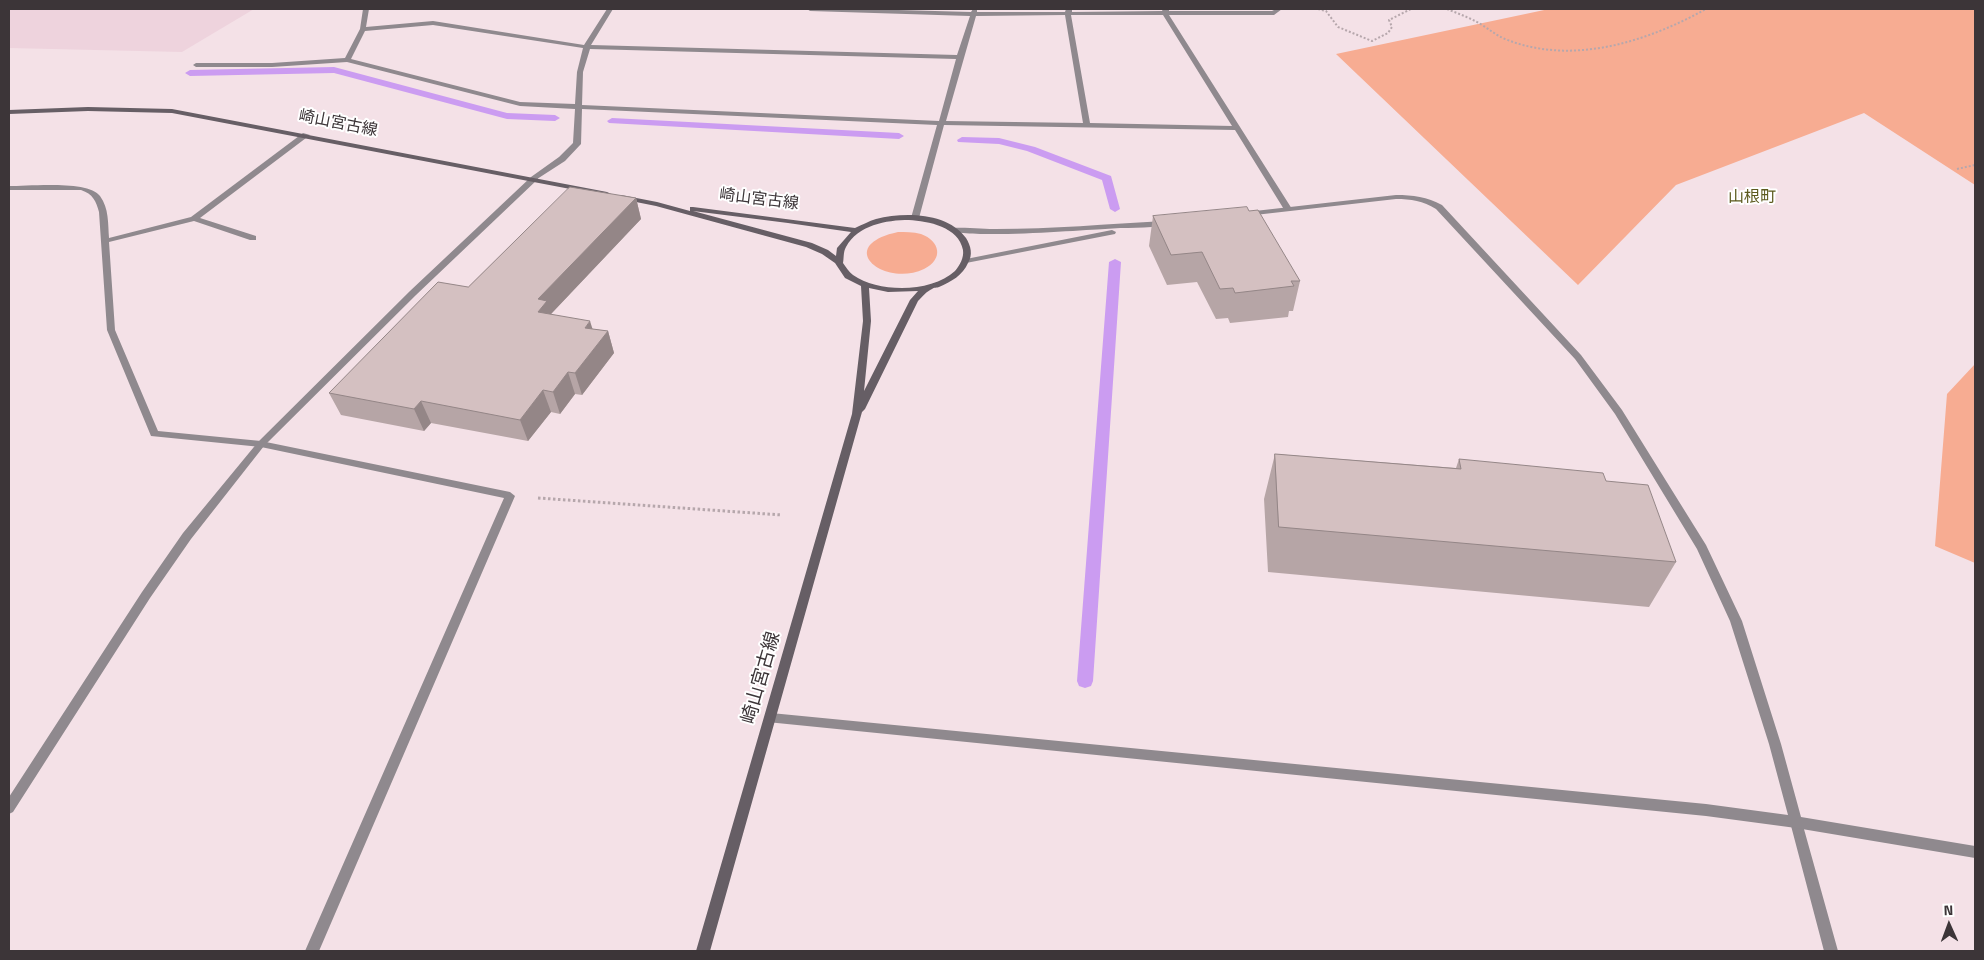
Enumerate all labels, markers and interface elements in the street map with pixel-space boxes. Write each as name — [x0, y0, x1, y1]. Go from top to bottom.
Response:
street label: 崎山宮古線 — [297, 107, 379, 141]
street label: 崎山宮古線 — [718, 186, 800, 214]
district label: 山根町 — [1728, 188, 1776, 208]
street label: 崎山宮古線 — [738, 629, 786, 727]
text: N — [1943, 899, 1954, 920]
north arrow — [1924, 900, 1974, 950]

